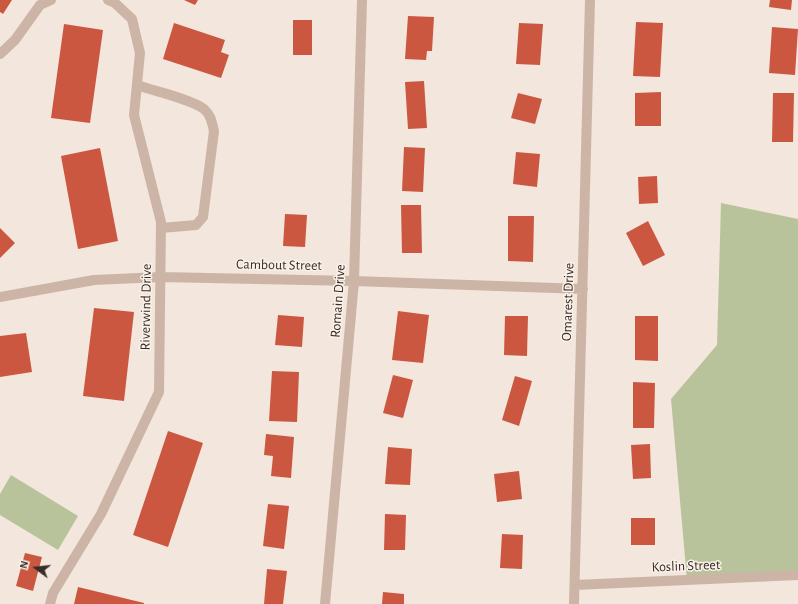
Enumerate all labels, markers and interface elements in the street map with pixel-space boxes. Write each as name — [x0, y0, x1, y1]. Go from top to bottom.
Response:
street label: Cambout Street — [236, 256, 322, 274]
street label: Riverwind Drive — [137, 263, 155, 351]
street label: Omarest Drive — [558, 263, 578, 341]
street label: Romain Drive — [327, 264, 349, 338]
north arrow — [16, 548, 56, 588]
street label: Koslin Street — [651, 556, 721, 576]
text: N — [18, 560, 30, 570]

